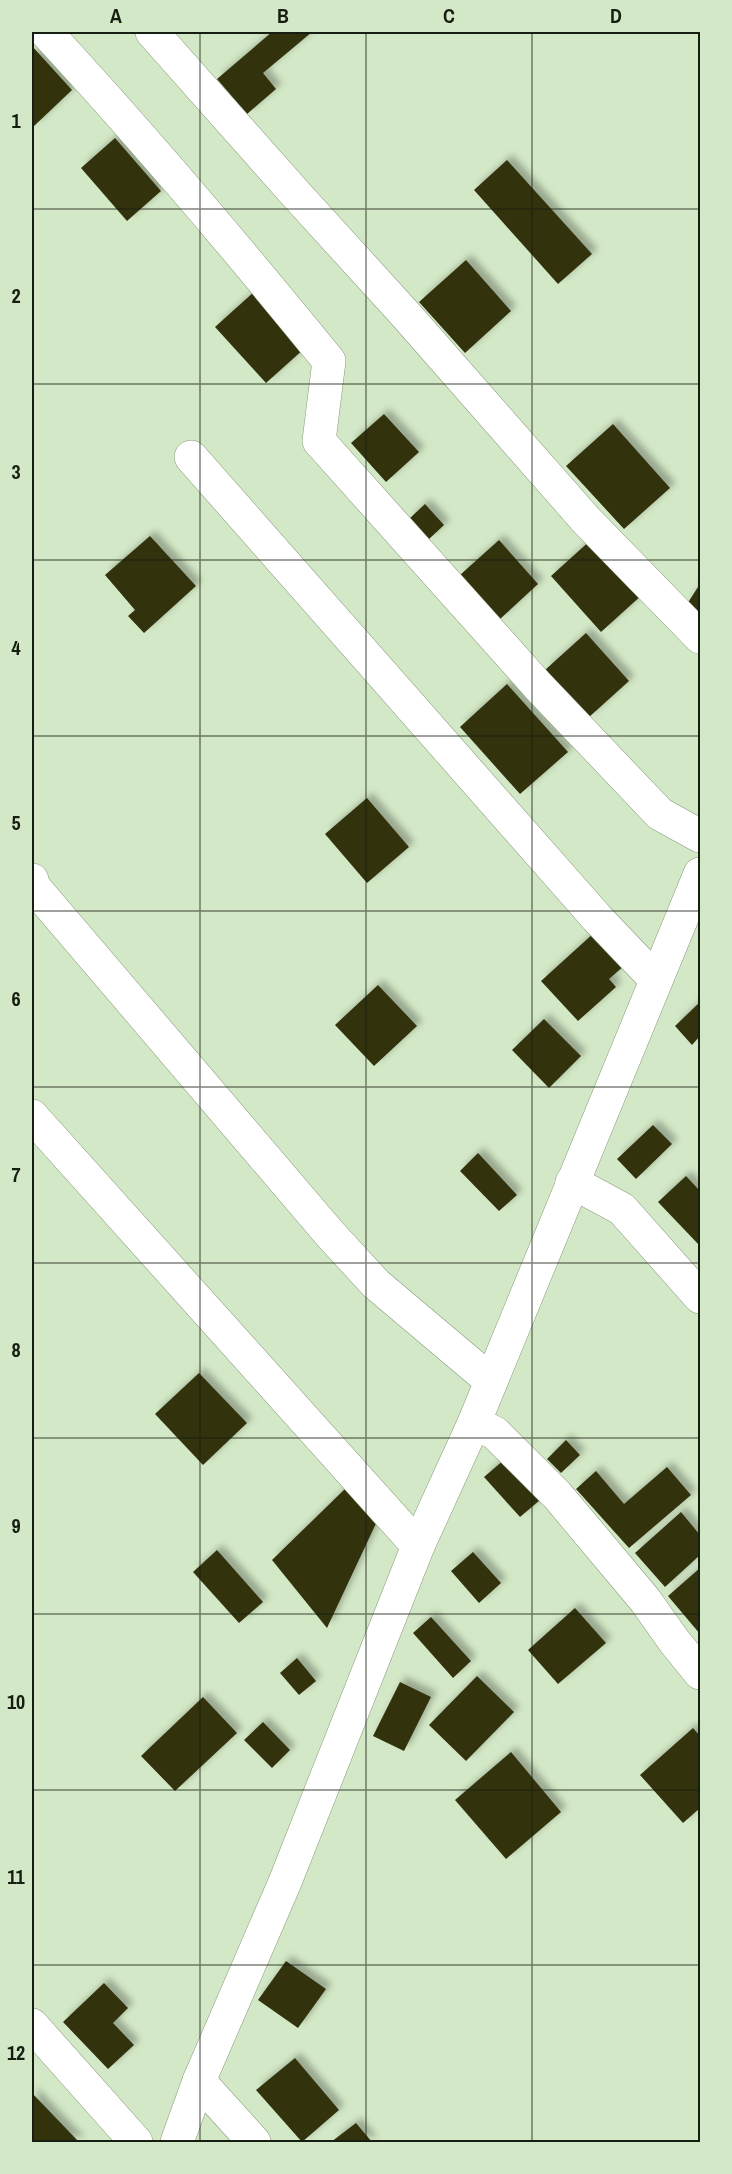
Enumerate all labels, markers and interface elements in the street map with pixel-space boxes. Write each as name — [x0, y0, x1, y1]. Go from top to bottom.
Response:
text: A — [110, 2, 122, 29]
text: B — [277, 2, 289, 29]
text: C — [443, 2, 455, 29]
text: D — [610, 2, 622, 29]
text: 1 — [11, 107, 21, 134]
text: 2 — [11, 282, 21, 309]
text: 3 — [11, 458, 21, 485]
text: 4 — [11, 634, 21, 661]
text: 5 — [11, 809, 21, 836]
text: 6 — [11, 985, 21, 1012]
text: 7 — [11, 1161, 21, 1188]
text: 8 — [11, 1336, 21, 1363]
text: 9 — [11, 1512, 21, 1539]
text: 10 — [7, 1688, 25, 1715]
text: 11 — [7, 1863, 26, 1890]
text: 12 — [7, 2039, 25, 2066]

